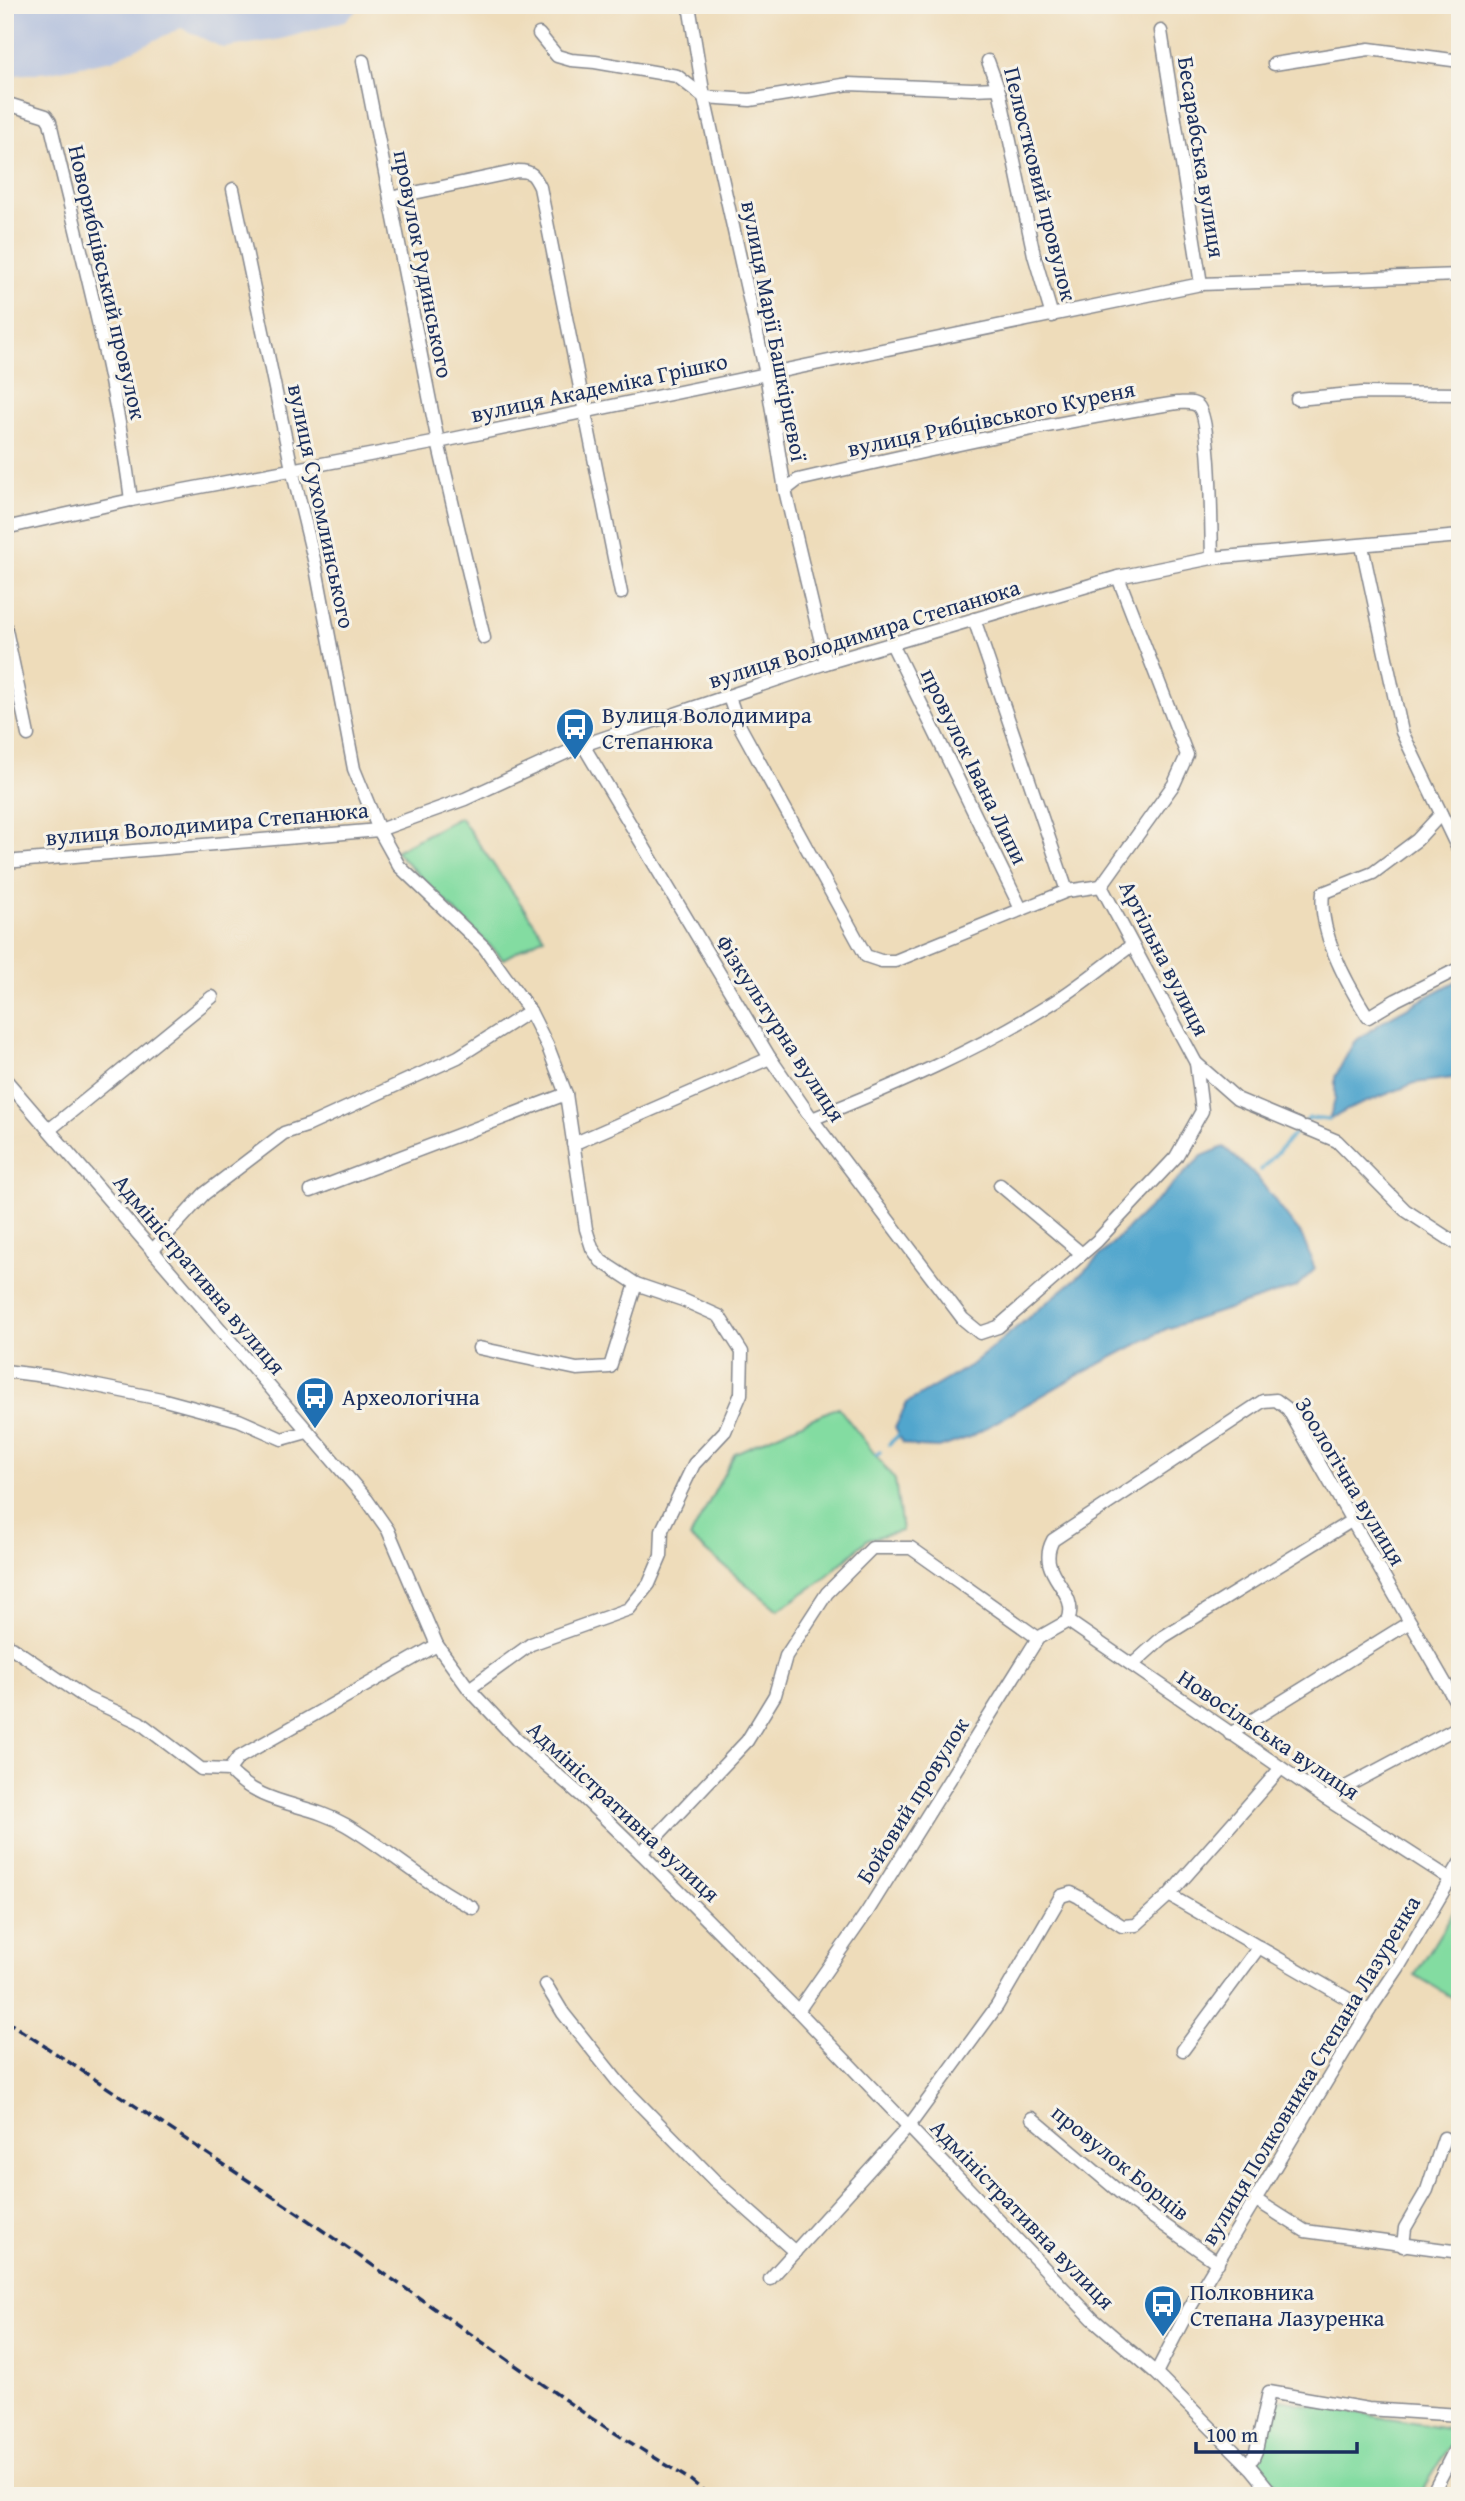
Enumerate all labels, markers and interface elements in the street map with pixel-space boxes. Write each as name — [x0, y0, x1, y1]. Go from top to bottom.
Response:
street label: Бесарабська вулиця — [1170, 54, 1234, 260]
street label: Пелюстковий провулок — [996, 64, 1086, 304]
street label: Новорибцівський провулок — [60, 142, 156, 422]
street label: провулок Рудинського — [386, 147, 462, 381]
street label: вулиця Марії Башкірцевої — [734, 198, 816, 464]
street label: вулиця Академіка Грішко — [468, 344, 730, 430]
street label: вулиця Рибцівського Куреня — [844, 371, 1138, 465]
street label: вулиця Сухомлинського — [280, 381, 364, 631]
street label: вулиця Володимира Степанюка — [704, 570, 1024, 696]
street label: провулок Івана Липи — [913, 662, 1037, 870]
place label: Вулиця Володимира Степанюка — [602, 698, 812, 757]
bus stop icon: Вулиця Володимира Степанюка — [554, 706, 596, 761]
street label: вулиця Володимира Степанюка — [44, 792, 370, 854]
street label: Артільна вулиця — [1112, 874, 1219, 1042]
street label: Фізкультурна вулиця — [708, 928, 854, 1128]
street label: Адміністративна вулиця — [106, 1166, 294, 1382]
bus stop icon: Археологічна — [294, 1375, 336, 1430]
place label: Археологічна — [342, 1380, 480, 1413]
street label: Зоологічна вулиця — [1288, 1390, 1415, 1572]
street label: Новосільська вулиця — [1171, 1661, 1367, 1807]
street label: Бойовий провулок — [848, 1711, 976, 1889]
street label: Адміністративна вулиця — [520, 1713, 728, 1910]
street label: вулиця Полковника Степана Лазуренка — [1192, 1889, 1428, 2251]
street label: провулок Борців — [1045, 2096, 1197, 2228]
street label: Адміністративна вулиця — [923, 2111, 1123, 2317]
place label: Полковника Степана Лазуренка — [1190, 2275, 1385, 2334]
bus stop icon: Полковника Степана Лазуренка — [1142, 2283, 1184, 2338]
scale bar — [1196, 2410, 1356, 2454]
text: 100 m — [1206, 2419, 1258, 2450]

